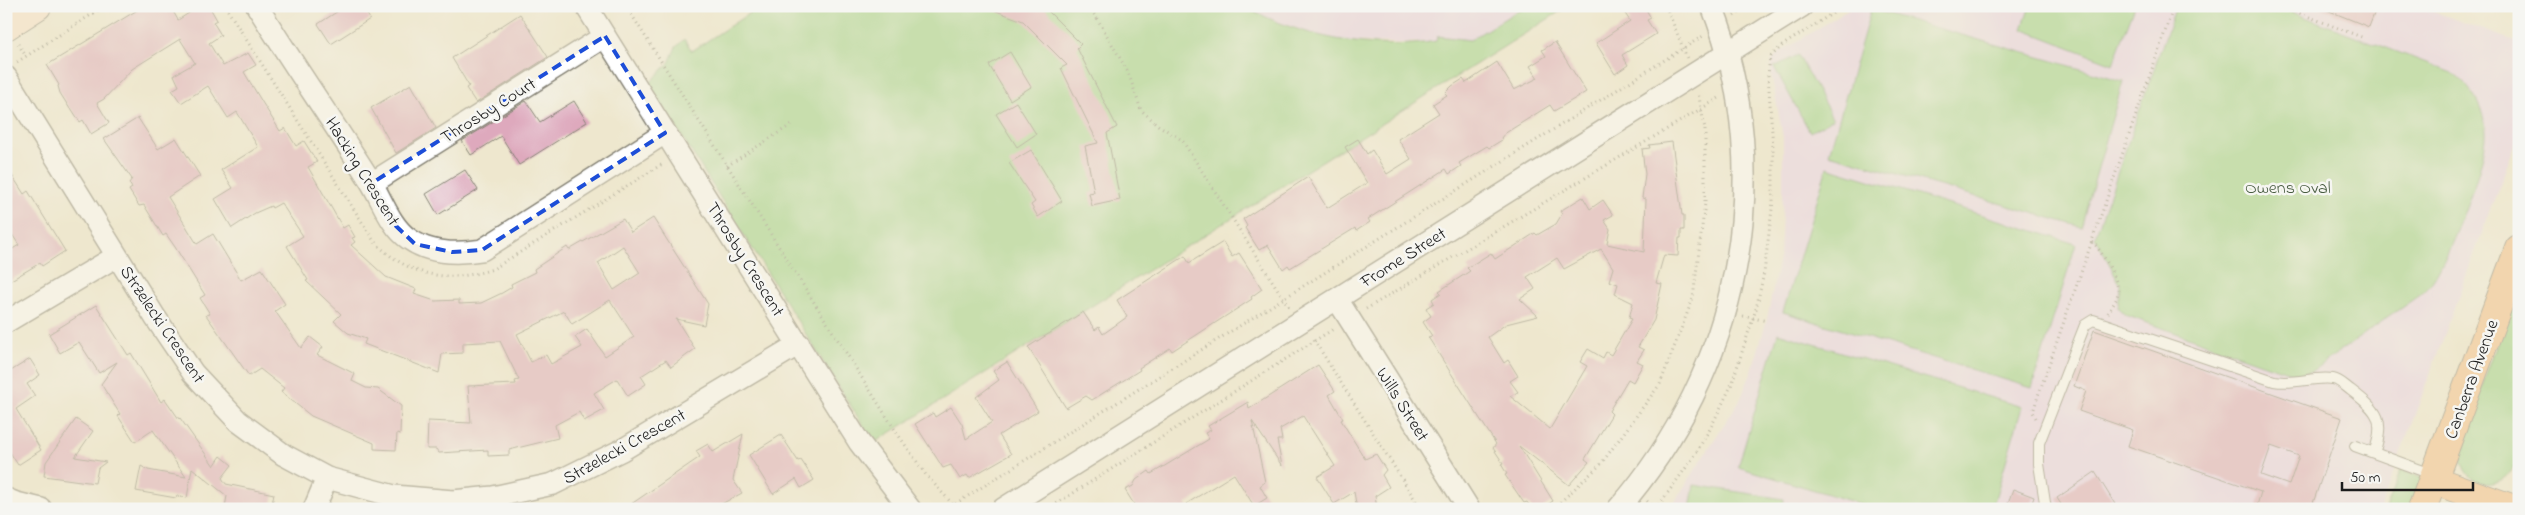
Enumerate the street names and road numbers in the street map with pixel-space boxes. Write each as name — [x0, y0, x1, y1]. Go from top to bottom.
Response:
street label: Throsby Court — [436, 72, 542, 151]
street label: Hacking Crescent — [316, 112, 405, 232]
street label: Throsby Crescent — [699, 198, 790, 322]
street label: Frome Street — [1355, 222, 1452, 296]
street label: Strzelecki Crescent — [112, 261, 210, 389]
street label: Canberra Avenue — [2439, 316, 2507, 443]
street label: Wills Street — [1368, 363, 1434, 447]
street label: Strzelecki Crescent — [559, 403, 691, 492]

